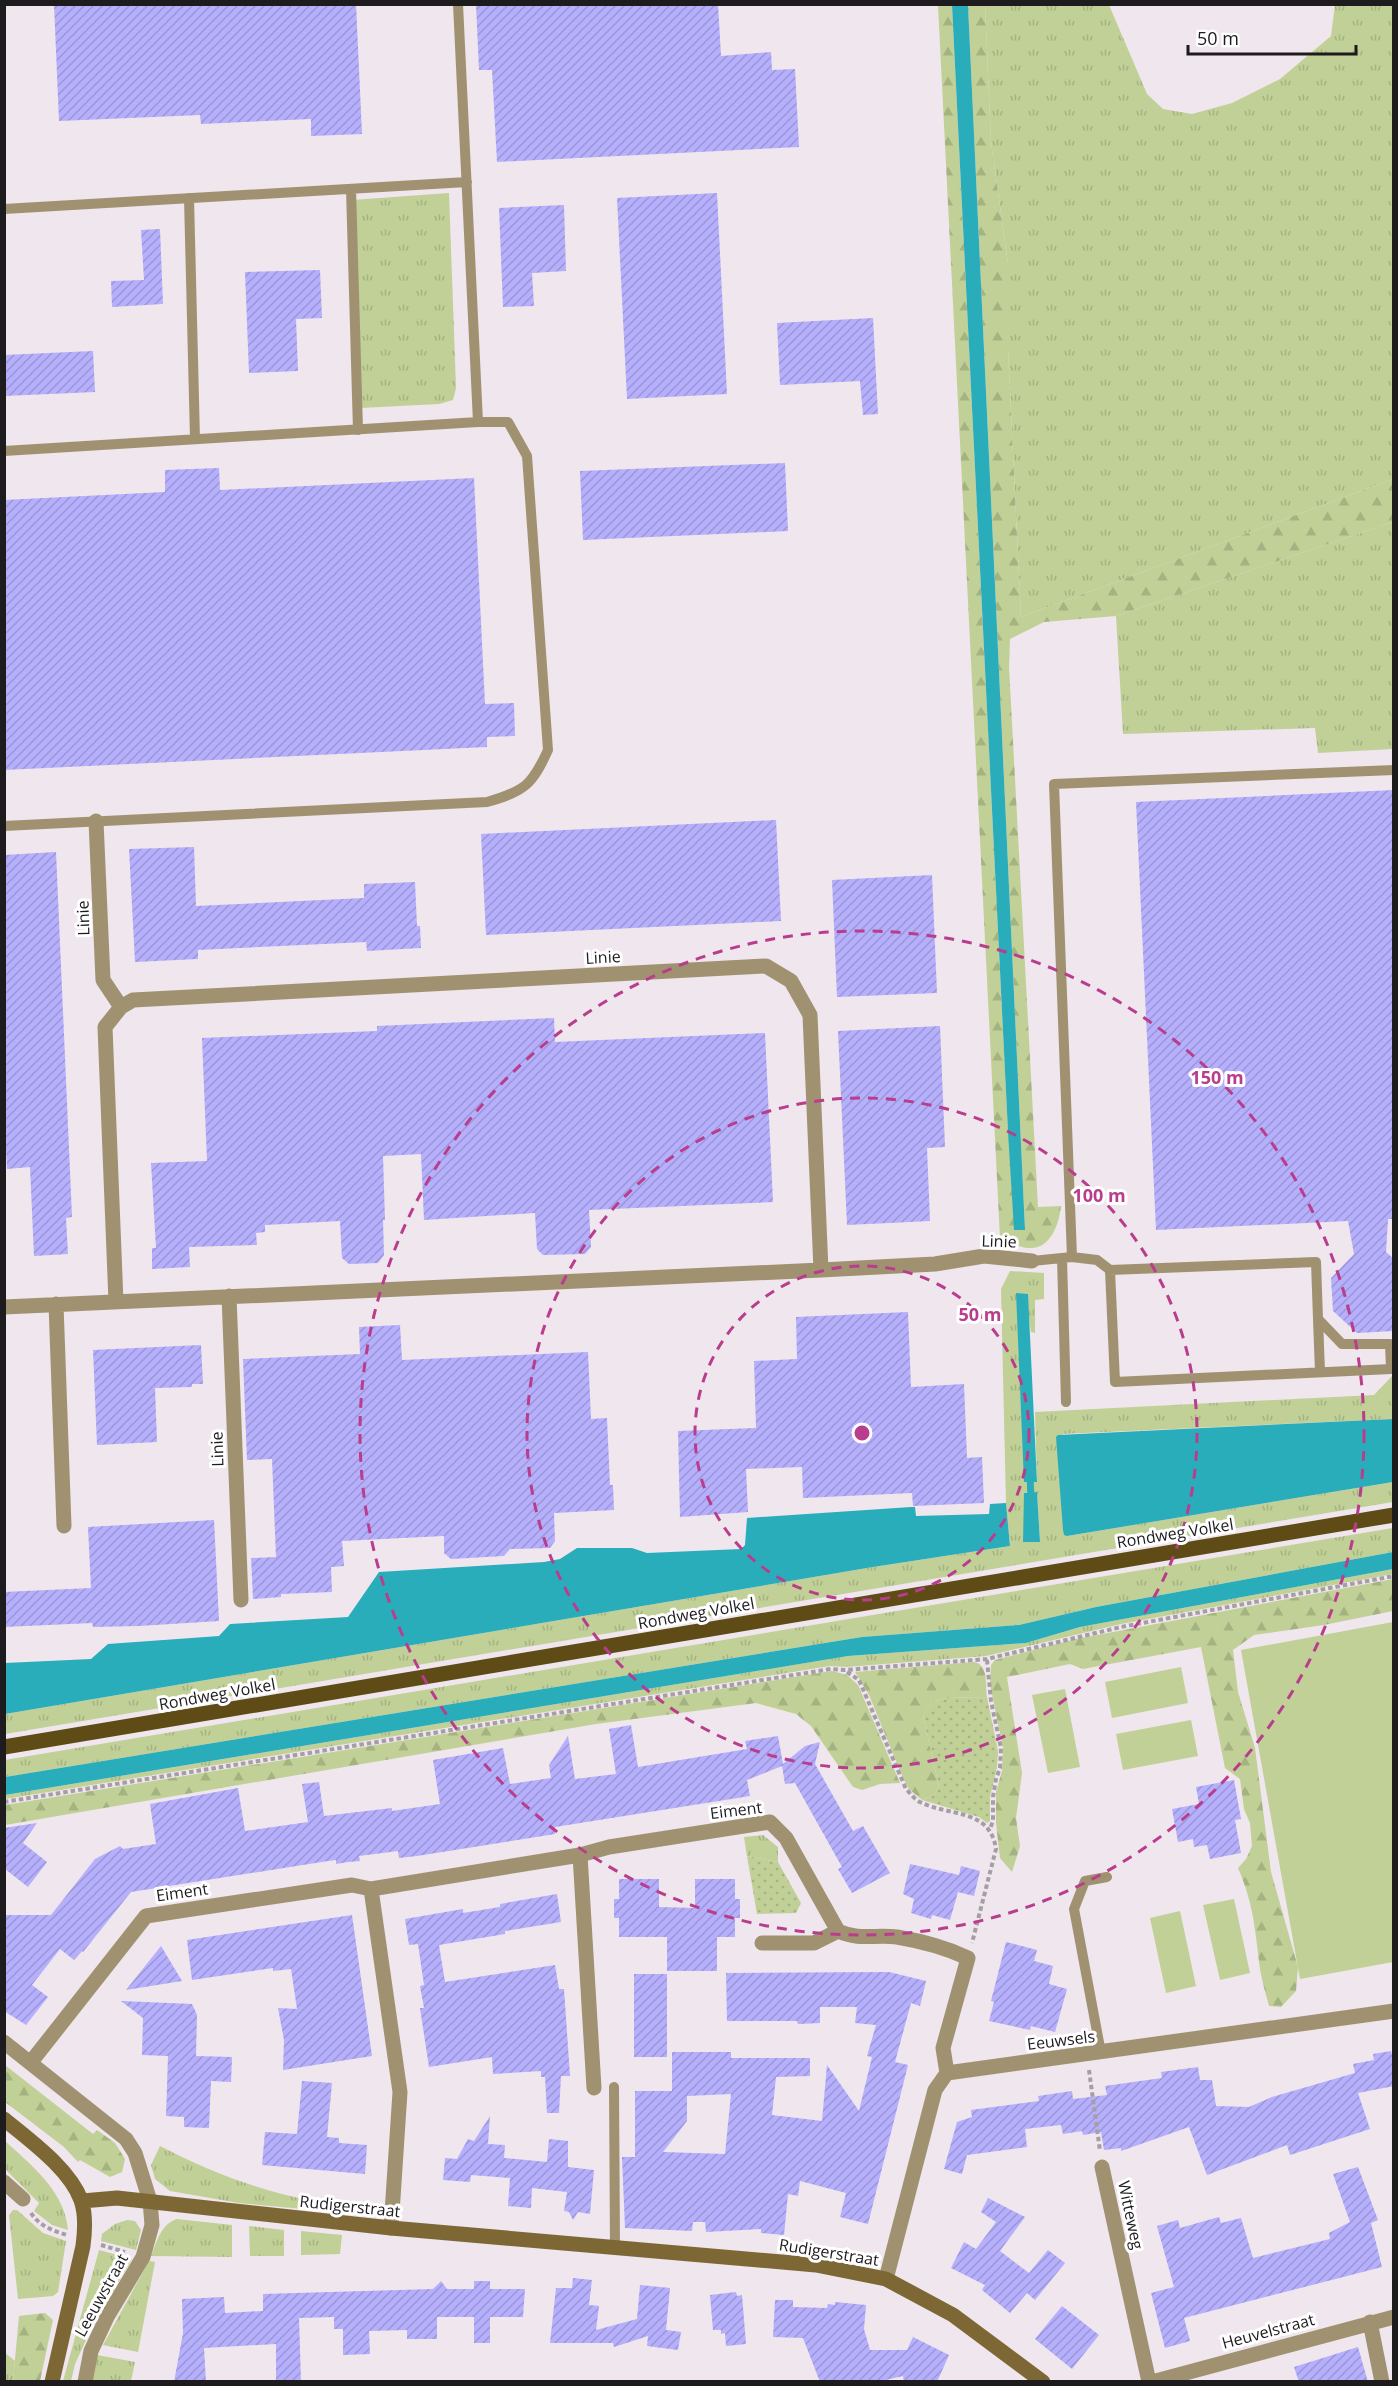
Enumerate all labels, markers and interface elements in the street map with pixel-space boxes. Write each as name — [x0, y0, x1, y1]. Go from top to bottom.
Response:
scale bar — [1188, 18, 1356, 56]
text: 50 m — [1197, 26, 1239, 50]
street label: Linie — [71, 900, 95, 936]
street label: Linie — [585, 945, 621, 969]
text: 150 m — [1190, 1065, 1244, 1089]
text: 100 m — [1072, 1183, 1126, 1207]
street label: Linie — [981, 1229, 1017, 1253]
text: 50 m — [959, 1302, 1001, 1326]
centre of rings — [852, 1423, 872, 1443]
street label: Linie — [205, 1431, 229, 1467]
street label: Rondweg Volkel — [1115, 1513, 1235, 1553]
street label: Rondweg Volkel — [636, 1592, 756, 1634]
street label: Rondweg Volkel — [157, 1673, 277, 1715]
street label: Eiment — [709, 1796, 764, 1824]
street label: Eiment — [155, 1877, 210, 1907]
street label: Eeuwsels — [1026, 2025, 1096, 2055]
street label: Witteweg — [1113, 2179, 1149, 2251]
street label: Rudigerstraat — [299, 2190, 402, 2222]
street label: Rudigerstraat — [777, 2233, 881, 2271]
street label: Leeuwstraat — [69, 2249, 133, 2341]
street label: Heuvelstraat — [1219, 2308, 1317, 2354]

